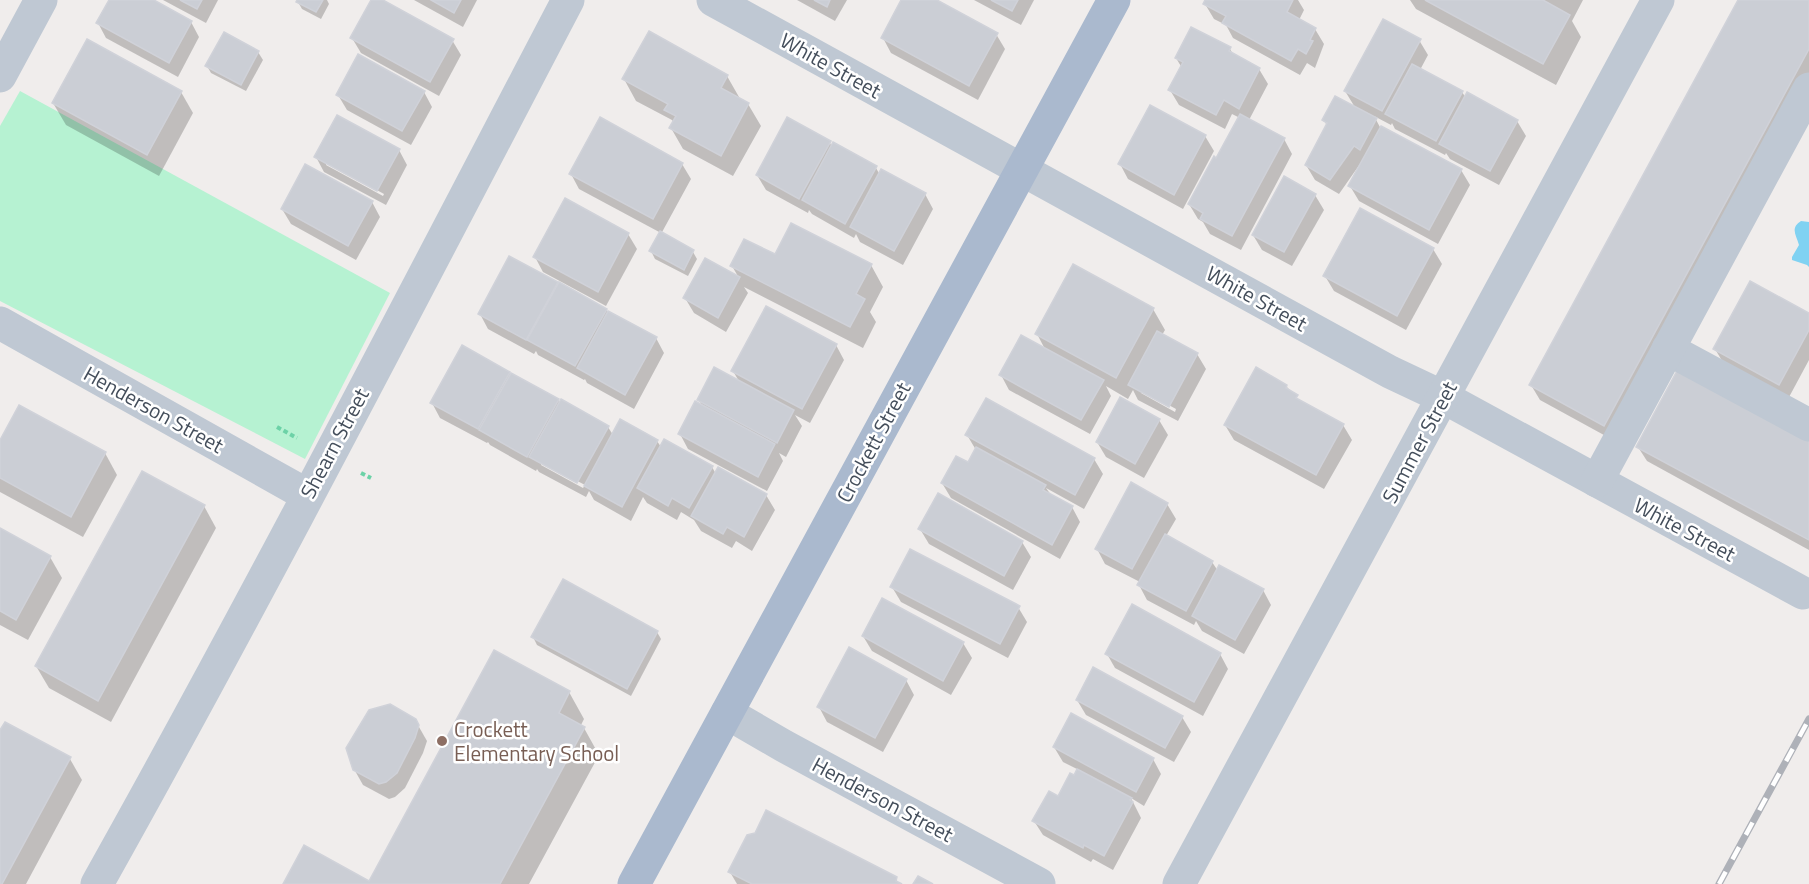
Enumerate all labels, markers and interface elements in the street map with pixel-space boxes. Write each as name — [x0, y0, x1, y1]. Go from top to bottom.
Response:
street label: White Street — [775, 24, 888, 106]
street label: White Street — [1201, 257, 1314, 339]
street label: Henderson Street — [78, 357, 230, 461]
street label: Crockett Street — [828, 375, 919, 508]
street label: Summer Street — [1373, 375, 1465, 509]
street label: Shearn Street — [291, 381, 377, 504]
street label: White Street — [1628, 489, 1742, 570]
place label: Crockett Elementary School — [454, 713, 619, 769]
marker: Crockett Elementary School — [435, 734, 449, 748]
street label: Henderson Street — [807, 748, 960, 850]

